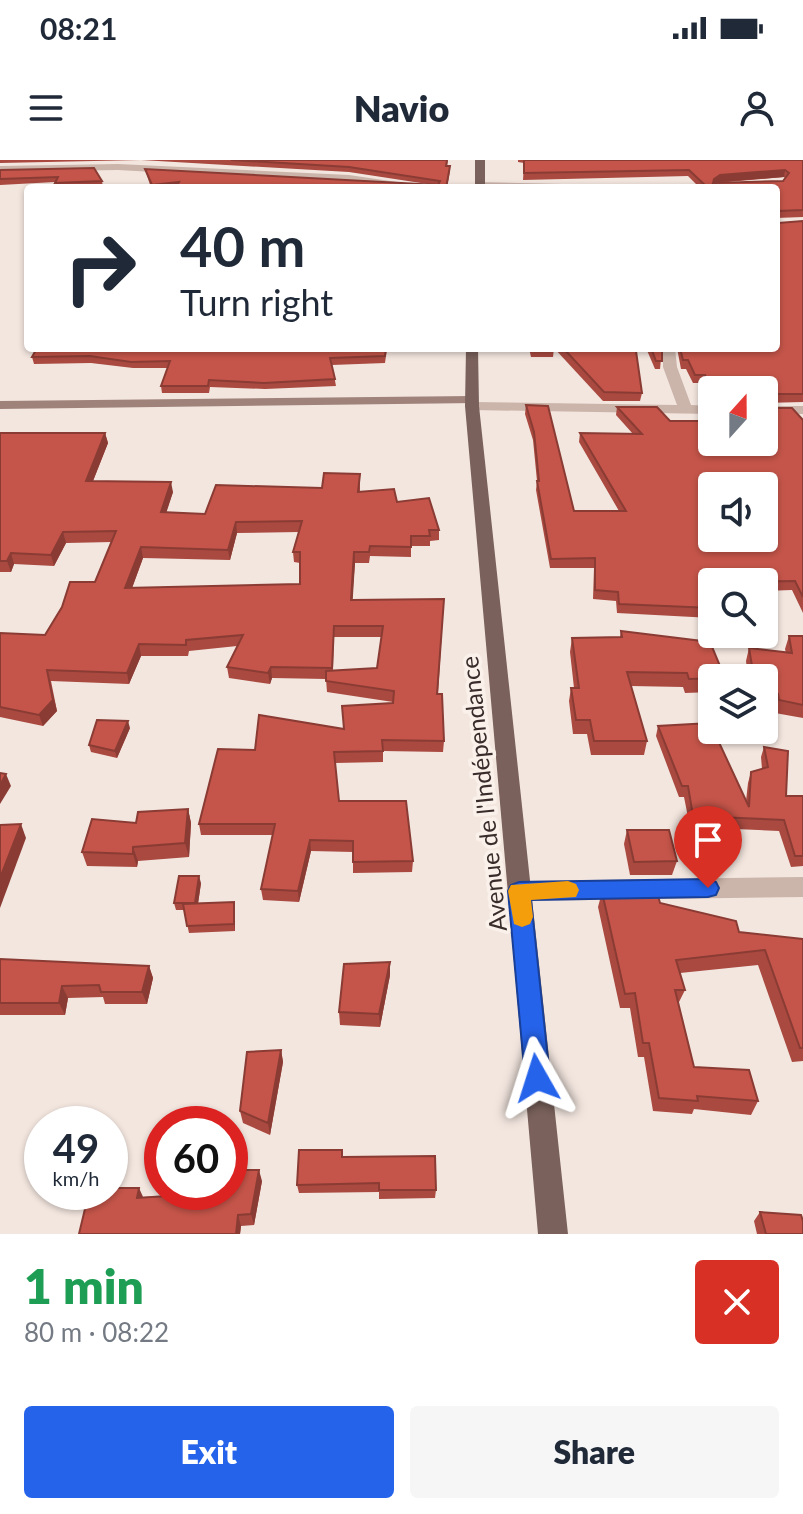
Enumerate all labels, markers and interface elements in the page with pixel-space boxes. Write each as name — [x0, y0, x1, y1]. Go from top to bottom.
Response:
text: 08:21 — [40, 10, 117, 46]
icon: menu — [24, 86, 68, 130]
text: Navio — [354, 86, 449, 130]
icon: person — [735, 86, 779, 130]
text: 40 m — [180, 212, 305, 279]
icon: right — [48, 216, 152, 320]
text: Turn right — [180, 280, 333, 324]
north arrow — [698, 376, 778, 456]
map controls — [698, 376, 778, 744]
button: sound — [698, 472, 778, 552]
button: search — [698, 568, 778, 648]
street label: Avenue de l'Indépendance — [454, 655, 512, 933]
button: layers — [698, 664, 778, 744]
pin — [674, 806, 742, 888]
icon: arrive — [686, 818, 730, 862]
position arrow — [495, 1036, 579, 1120]
speed limit sign: 60 — [144, 1106, 248, 1210]
text: 49 — [53, 1124, 99, 1172]
text: km/h — [53, 1166, 99, 1190]
text: 1 min — [24, 1257, 144, 1314]
button: close — [695, 1260, 779, 1344]
text: 80 m · 08:22 — [24, 1316, 169, 1348]
button: Exit — [24, 1406, 394, 1498]
button: Share — [410, 1406, 779, 1498]

